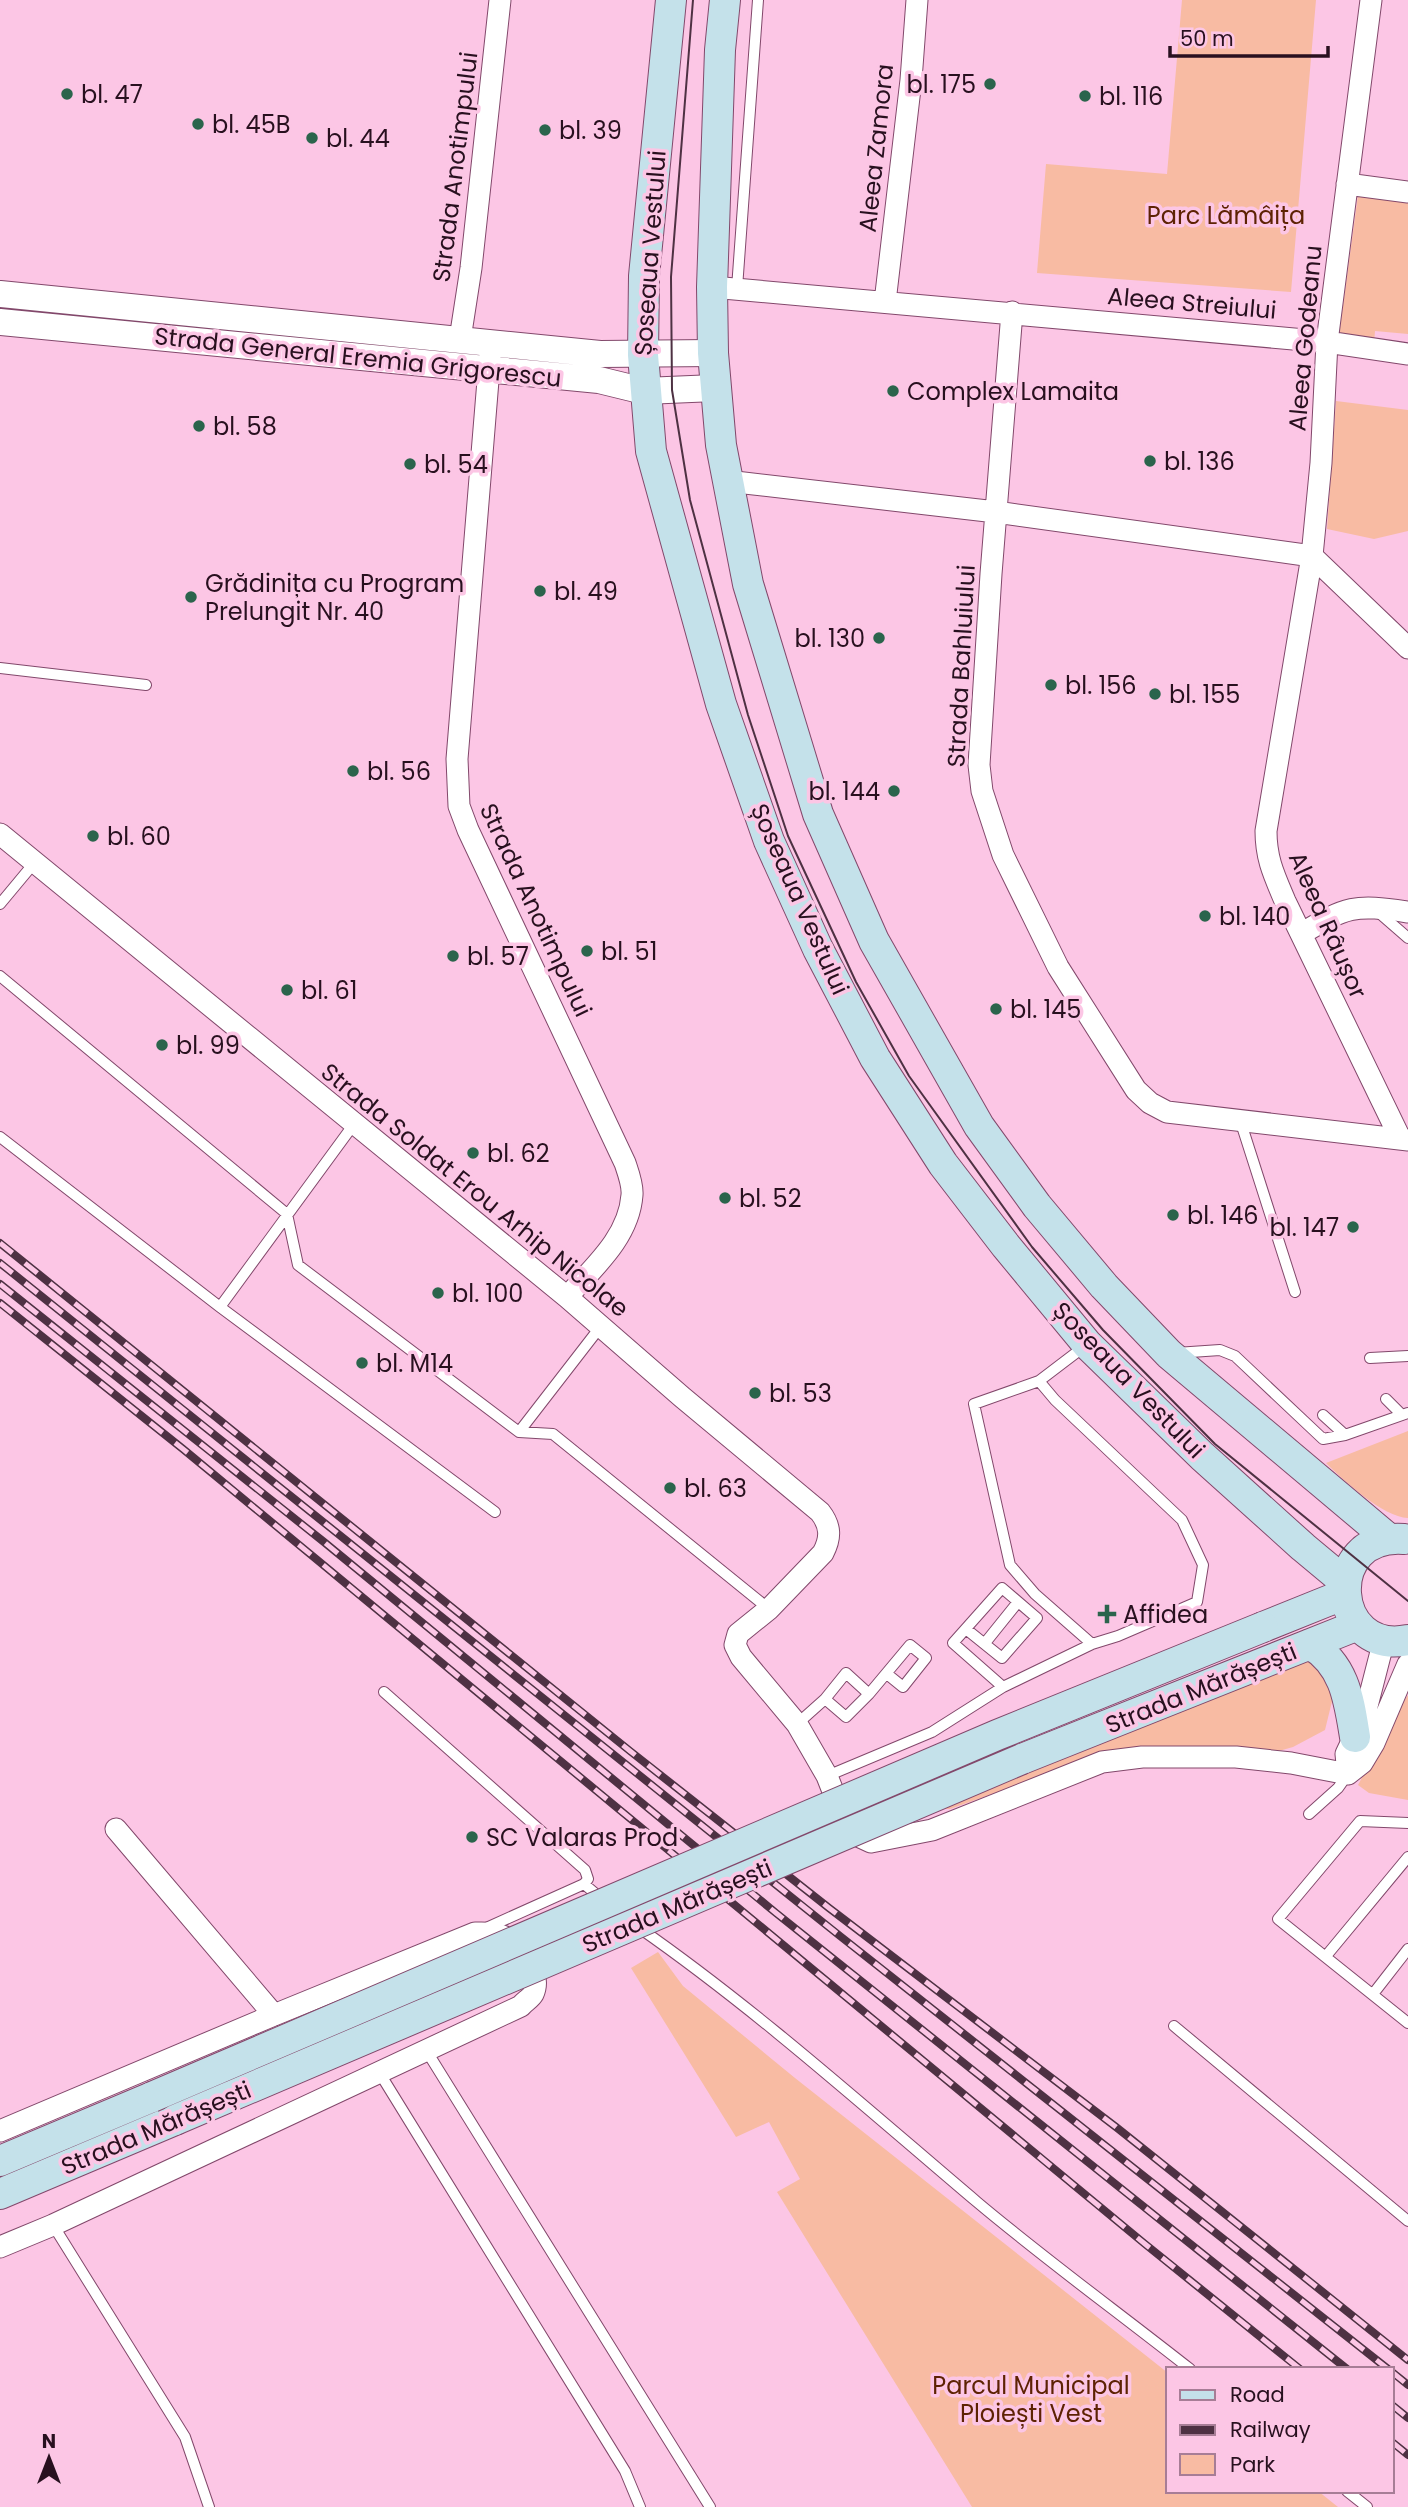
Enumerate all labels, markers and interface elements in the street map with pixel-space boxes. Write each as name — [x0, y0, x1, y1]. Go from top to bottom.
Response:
scale bar — [1170, 14, 1328, 58]
text: 50 m — [1180, 24, 1234, 53]
street label: Strada Anotimpului — [424, 50, 486, 284]
street label: Aleea Zamora — [851, 62, 901, 234]
place label: bl. 175 — [907, 68, 976, 101]
marker: bl. 175 — [982, 76, 998, 92]
place label: bl. 47 — [81, 78, 143, 111]
place label: bl. 116 — [1099, 80, 1163, 113]
marker: bl. 47 — [59, 86, 75, 102]
marker: bl. 116 — [1077, 88, 1093, 104]
place label: bl. 45B — [212, 108, 290, 141]
place label: bl. 39 — [559, 114, 622, 147]
marker: bl. 45B — [190, 116, 206, 132]
place label: bl. 44 — [326, 122, 390, 155]
marker: bl. 39 — [537, 122, 553, 138]
marker: bl. 44 — [304, 130, 320, 146]
street label: Șoseaua Vestului — [626, 149, 674, 357]
park label: Parc Lămâița — [1147, 199, 1305, 232]
street label: Aleea Godeanu — [1280, 244, 1330, 432]
street label: Aleea Streiului — [1106, 279, 1278, 327]
street label: Strada General Eremia Grigorescu — [153, 319, 563, 395]
place label: Complex Lamaita — [907, 375, 1119, 408]
marker: Complex Lamaita — [885, 383, 901, 399]
place label: bl. 58 — [213, 410, 277, 443]
marker: bl. 58 — [191, 418, 207, 434]
place label: bl. 136 — [1164, 445, 1235, 478]
place label: bl. 54 — [424, 448, 488, 481]
marker: bl. 136 — [1142, 453, 1158, 469]
marker: bl. 54 — [402, 456, 418, 472]
street label: Strada Bahluiului — [939, 564, 983, 768]
place label: Grădinița cu Program Prelungit Nr. 40 — [205, 567, 464, 628]
place label: bl. 49 — [554, 575, 618, 608]
marker: bl. 49 — [532, 583, 548, 599]
marker: Grădinița cu Program Prelungit Nr. 40 — [183, 589, 199, 605]
place label: bl. 130 — [795, 622, 865, 655]
marker: bl. 130 — [871, 630, 887, 646]
place label: bl. 156 — [1065, 669, 1137, 702]
marker: bl. 156 — [1043, 677, 1059, 693]
place label: bl. 155 — [1169, 678, 1240, 711]
marker: bl. 155 — [1147, 686, 1163, 702]
place label: bl. 56 — [367, 755, 431, 788]
marker: bl. 56 — [345, 763, 361, 779]
place label: bl. 144 — [809, 775, 880, 808]
marker: bl. 144 — [886, 783, 902, 799]
street label: Strada Anotimpului — [472, 798, 600, 1022]
street label: Șoseaua Vestului — [743, 798, 857, 1000]
place label: bl. 60 — [107, 820, 171, 853]
marker: bl. 60 — [85, 828, 101, 844]
street label: Aleea Râușor — [1281, 846, 1375, 1004]
place label: bl. 140 — [1219, 900, 1290, 933]
marker: bl. 140 — [1197, 908, 1213, 924]
place label: bl. 51 — [601, 935, 657, 968]
place label: bl. 57 — [467, 940, 529, 973]
marker: bl. 51 — [579, 943, 595, 959]
marker: bl. 57 — [445, 948, 461, 964]
place label: bl. 61 — [301, 974, 358, 1007]
marker: bl. 61 — [279, 982, 295, 998]
place label: bl. 145 — [1010, 993, 1081, 1026]
marker: bl. 145 — [988, 1001, 1004, 1017]
place label: bl. 99 — [176, 1029, 240, 1062]
marker: bl. 99 — [154, 1037, 170, 1053]
street label: Strada Soldat Erou Arhip Nicolae — [314, 1055, 636, 1325]
place label: bl. 62 — [487, 1137, 550, 1170]
marker: bl. 62 — [465, 1145, 481, 1161]
place label: bl. 52 — [739, 1182, 801, 1215]
marker: bl. 52 — [717, 1190, 733, 1206]
place label: bl. 146 — [1187, 1199, 1259, 1232]
marker: bl. 146 — [1165, 1207, 1181, 1223]
place label: bl. 147 — [1270, 1211, 1339, 1244]
marker: bl. 147 — [1345, 1219, 1361, 1235]
place label: bl. 100 — [452, 1277, 523, 1310]
marker: bl. 100 — [430, 1285, 446, 1301]
street label: Șoseaua Vestului — [1046, 1294, 1212, 1466]
place label: bl. M14 — [376, 1347, 453, 1380]
marker: bl. M14 — [354, 1355, 370, 1371]
place label: bl. 53 — [769, 1377, 832, 1410]
marker: bl. 53 — [747, 1385, 763, 1401]
place label: bl. 63 — [684, 1472, 747, 1505]
marker: bl. 63 — [662, 1480, 678, 1496]
place label: Affidea — [1123, 1598, 1208, 1631]
marker: Affidea — [1097, 1604, 1117, 1624]
street label: Strada Mărășești — [1100, 1635, 1302, 1741]
place label: SC Valaras Prod — [486, 1821, 678, 1854]
marker: SC Valaras Prod — [464, 1829, 480, 1845]
street label: Strada Mărășești — [577, 1851, 777, 1961]
street label: Strada Mărășești — [56, 2073, 256, 2183]
legend — [1166, 2367, 1394, 2493]
park label: Parcul Municipal Ploiești Vest — [932, 2369, 1130, 2430]
text: Road — [1230, 2380, 1285, 2409]
text: Railway — [1230, 2415, 1311, 2444]
north arrow — [14, 2423, 84, 2493]
text: N — [42, 2428, 56, 2455]
text: Park — [1230, 2450, 1275, 2479]

